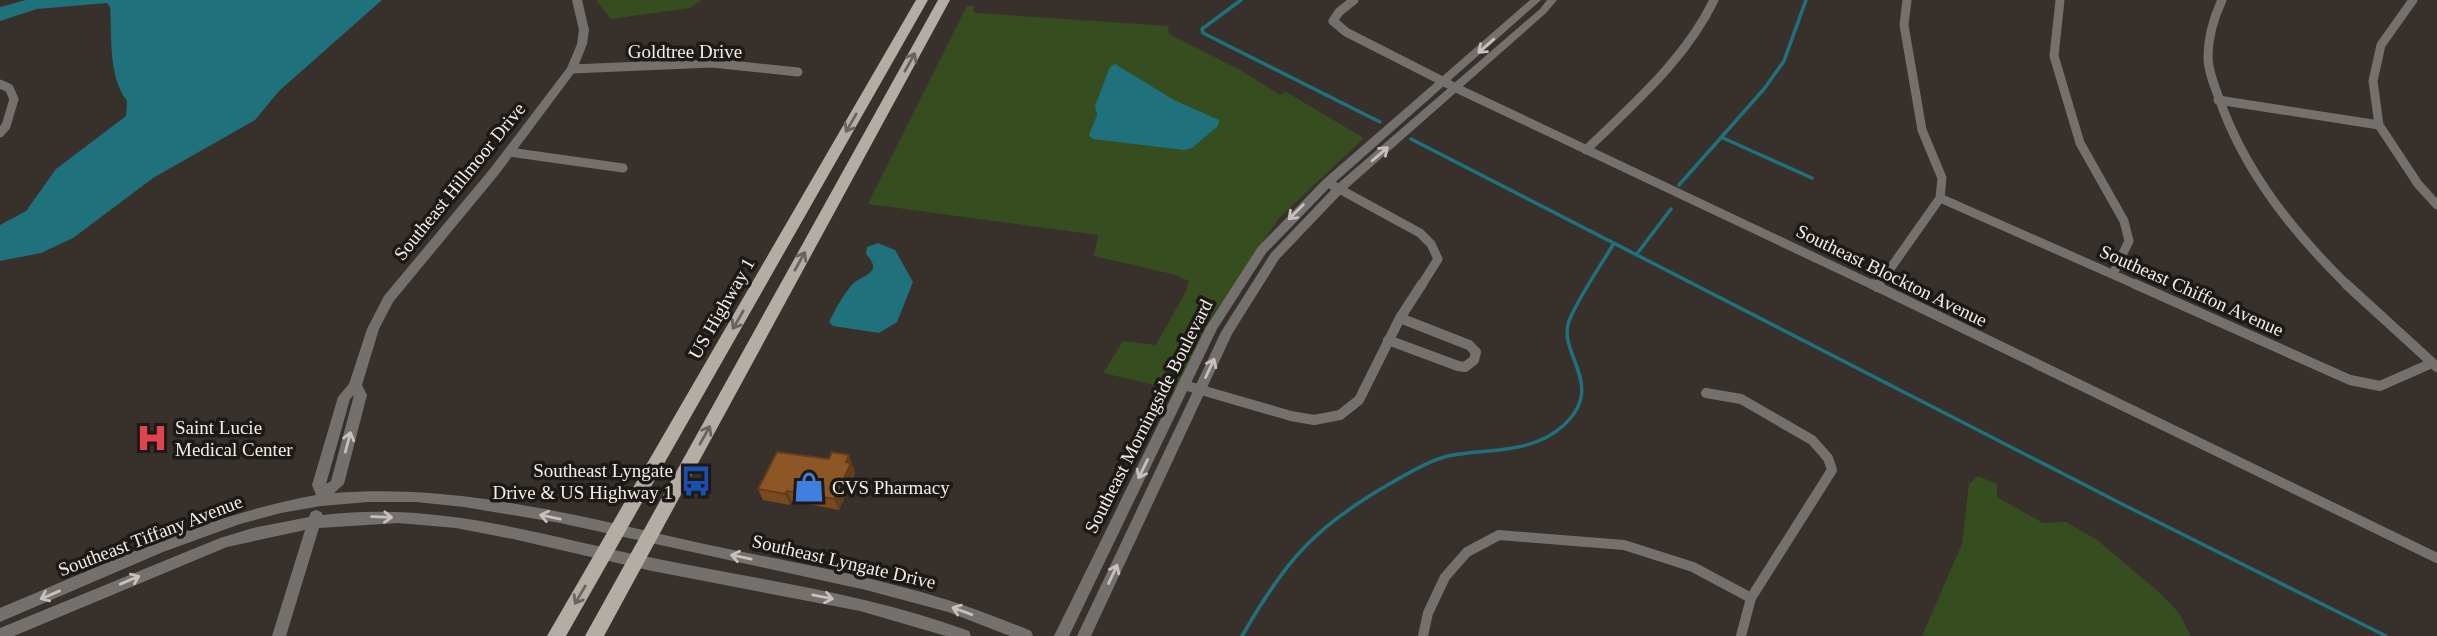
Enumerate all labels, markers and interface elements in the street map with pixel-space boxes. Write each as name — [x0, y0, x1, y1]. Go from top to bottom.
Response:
one-way arrow — [1477, 38, 1495, 54]
street label: Goldtree Drive — [628, 41, 742, 62]
one-way arrow — [904, 52, 917, 73]
street label: Southeast Hillmoor Drive — [389, 98, 529, 264]
one-way arrow — [844, 113, 858, 133]
one-way arrow — [1371, 146, 1389, 162]
one-way arrow — [1288, 203, 1305, 220]
street label: Southeast Blockton Avenue — [1793, 220, 1991, 331]
street label: Southeast Chiffon Avenue — [2097, 240, 2287, 340]
one-way arrow — [794, 251, 807, 272]
street label: US Highway 1 — [684, 254, 759, 362]
street label: Southeast Morningside Boulevard — [1080, 295, 1217, 537]
one-way arrow — [731, 310, 745, 330]
one-way arrow — [1204, 358, 1217, 380]
place label: Saint Lucie Medical Center — [175, 417, 293, 460]
hospital icon: Saint Lucie Medical Center — [135, 421, 169, 455]
one-way arrow — [699, 425, 712, 446]
one-way arrow — [342, 431, 355, 454]
one-way arrow — [1136, 458, 1150, 479]
place label: Southeast Lyngate Drive & US Highway 1 — [493, 460, 673, 503]
bus stop icon: Southeast Lyngate Drive & US Highway 1 — [679, 464, 713, 498]
shop icon: CVS Pharmacy — [792, 470, 826, 504]
place label: CVS Pharmacy — [832, 477, 950, 498]
street label: Southeast Tiffany Avenue — [55, 491, 245, 580]
one-way arrow — [539, 510, 562, 524]
one-way arrow — [371, 511, 394, 524]
street label: Southeast Lyngate Drive — [750, 530, 938, 593]
one-way arrow — [730, 550, 753, 564]
one-way arrow — [1107, 564, 1120, 585]
one-way arrow — [119, 572, 141, 585]
one-way arrow — [573, 584, 587, 604]
one-way arrow — [39, 589, 61, 602]
one-way arrow — [811, 591, 834, 605]
one-way arrow — [952, 604, 974, 617]

